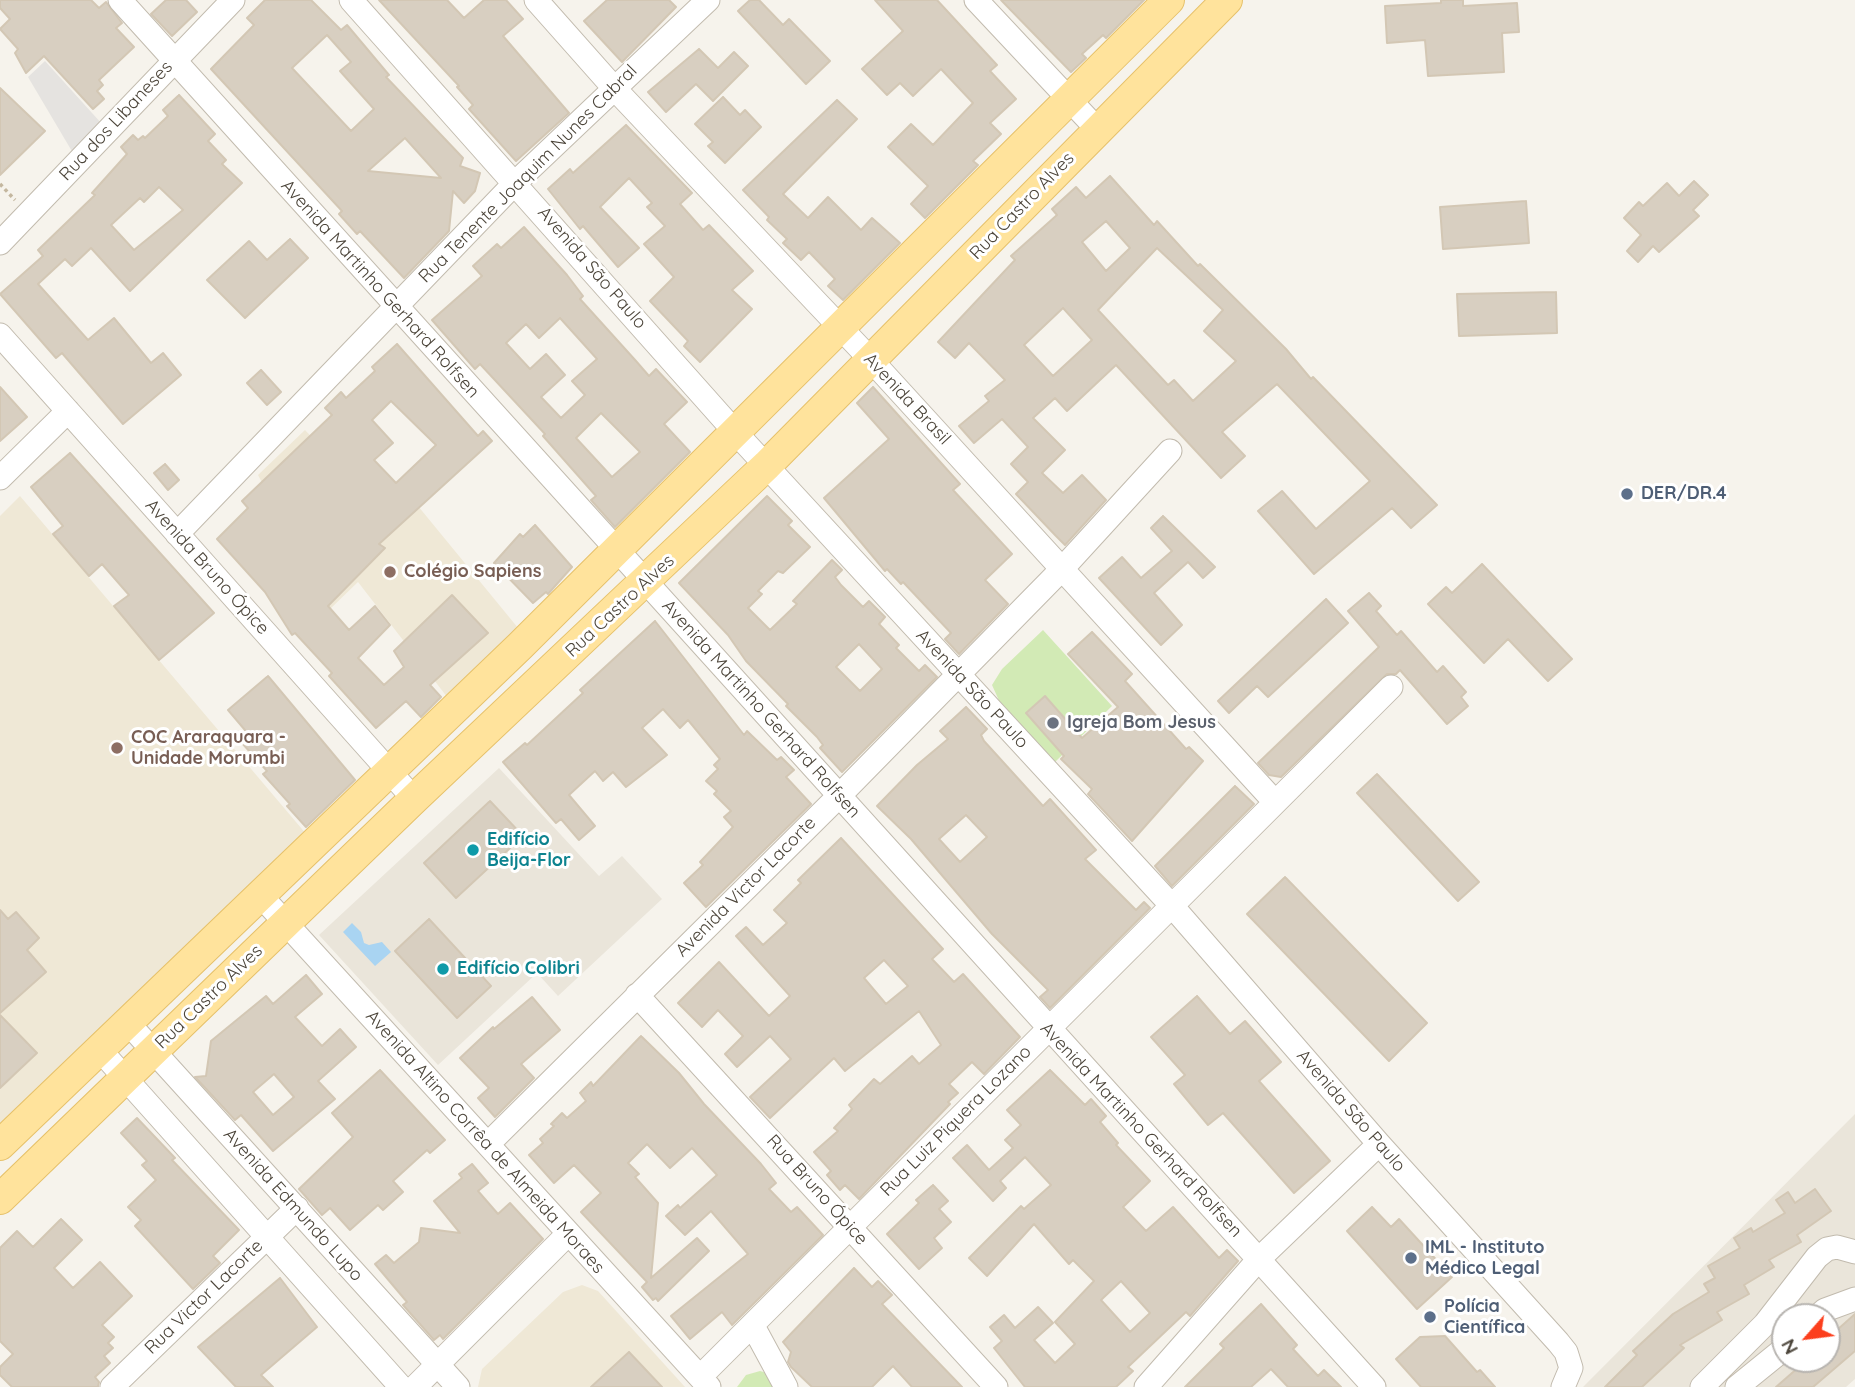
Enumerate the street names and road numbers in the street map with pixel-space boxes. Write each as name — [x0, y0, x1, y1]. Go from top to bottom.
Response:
street label: Rua dos Libaneses — [55, 57, 177, 185]
street label: Rua Tenente Joaquim Nunes Cabral — [414, 60, 642, 288]
street label: Rua Castro Alves — [965, 148, 1079, 264]
street label: Avenida Martinho Gerhard Rolfsen — [276, 175, 484, 403]
street label: Avenida São Paulo — [533, 202, 651, 334]
street label: Avenida Brasil — [859, 349, 955, 449]
street label: Avenida Bruno Ópice — [140, 495, 274, 639]
street label: Rua Castro Alves — [561, 550, 679, 662]
street label: Avenida Martinho Gerhard Rolfsen — [657, 595, 865, 823]
street label: Avenida São Paulo — [911, 625, 1033, 753]
street label: Avenida Victor Lacorte — [671, 812, 821, 962]
street label: Rua Castro Alves — [151, 940, 267, 1054]
street label: Avenida Altino Corrêa de Almeida Moraes — [361, 1006, 609, 1278]
street label: Avenida Martinho Gerhard Rolfsen — [1035, 1018, 1247, 1242]
street label: Rua Luiz Piquera Lozano — [876, 1041, 1036, 1201]
street label: Avenida São Paulo — [1292, 1045, 1410, 1177]
street label: Avenida Edmundo Lupo — [219, 1124, 367, 1286]
street label: Rua Bruno Ópice — [762, 1130, 872, 1250]
street label: Rua Victor Lacorte — [141, 1235, 267, 1359]

